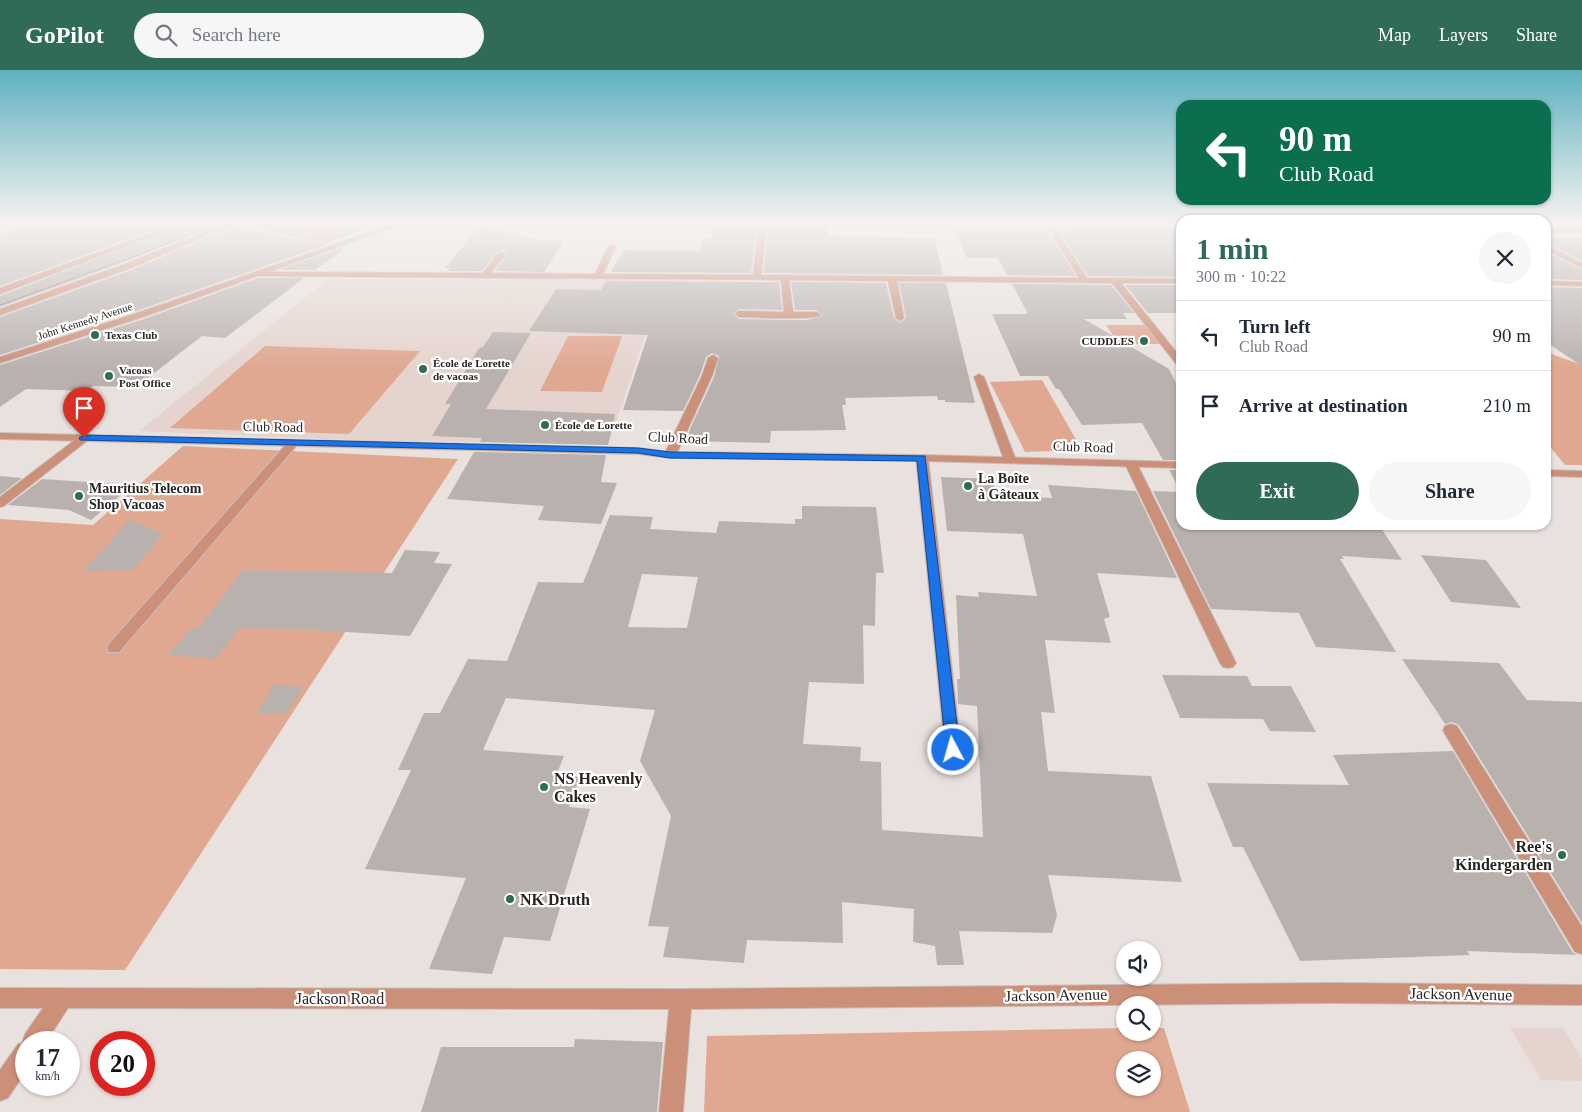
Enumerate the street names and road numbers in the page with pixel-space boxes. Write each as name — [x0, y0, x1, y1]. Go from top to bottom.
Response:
street label: John Kennedy Avenue — [36, 300, 134, 342]
street label: Club Road — [243, 419, 303, 435]
street label: Club Road — [648, 429, 708, 447]
street label: Club Road — [1053, 438, 1113, 456]
street label: Jackson Avenue — [1410, 985, 1512, 1003]
street label: Jackson Avenue — [1005, 986, 1107, 1004]
street label: Jackson Road — [296, 990, 384, 1007]

